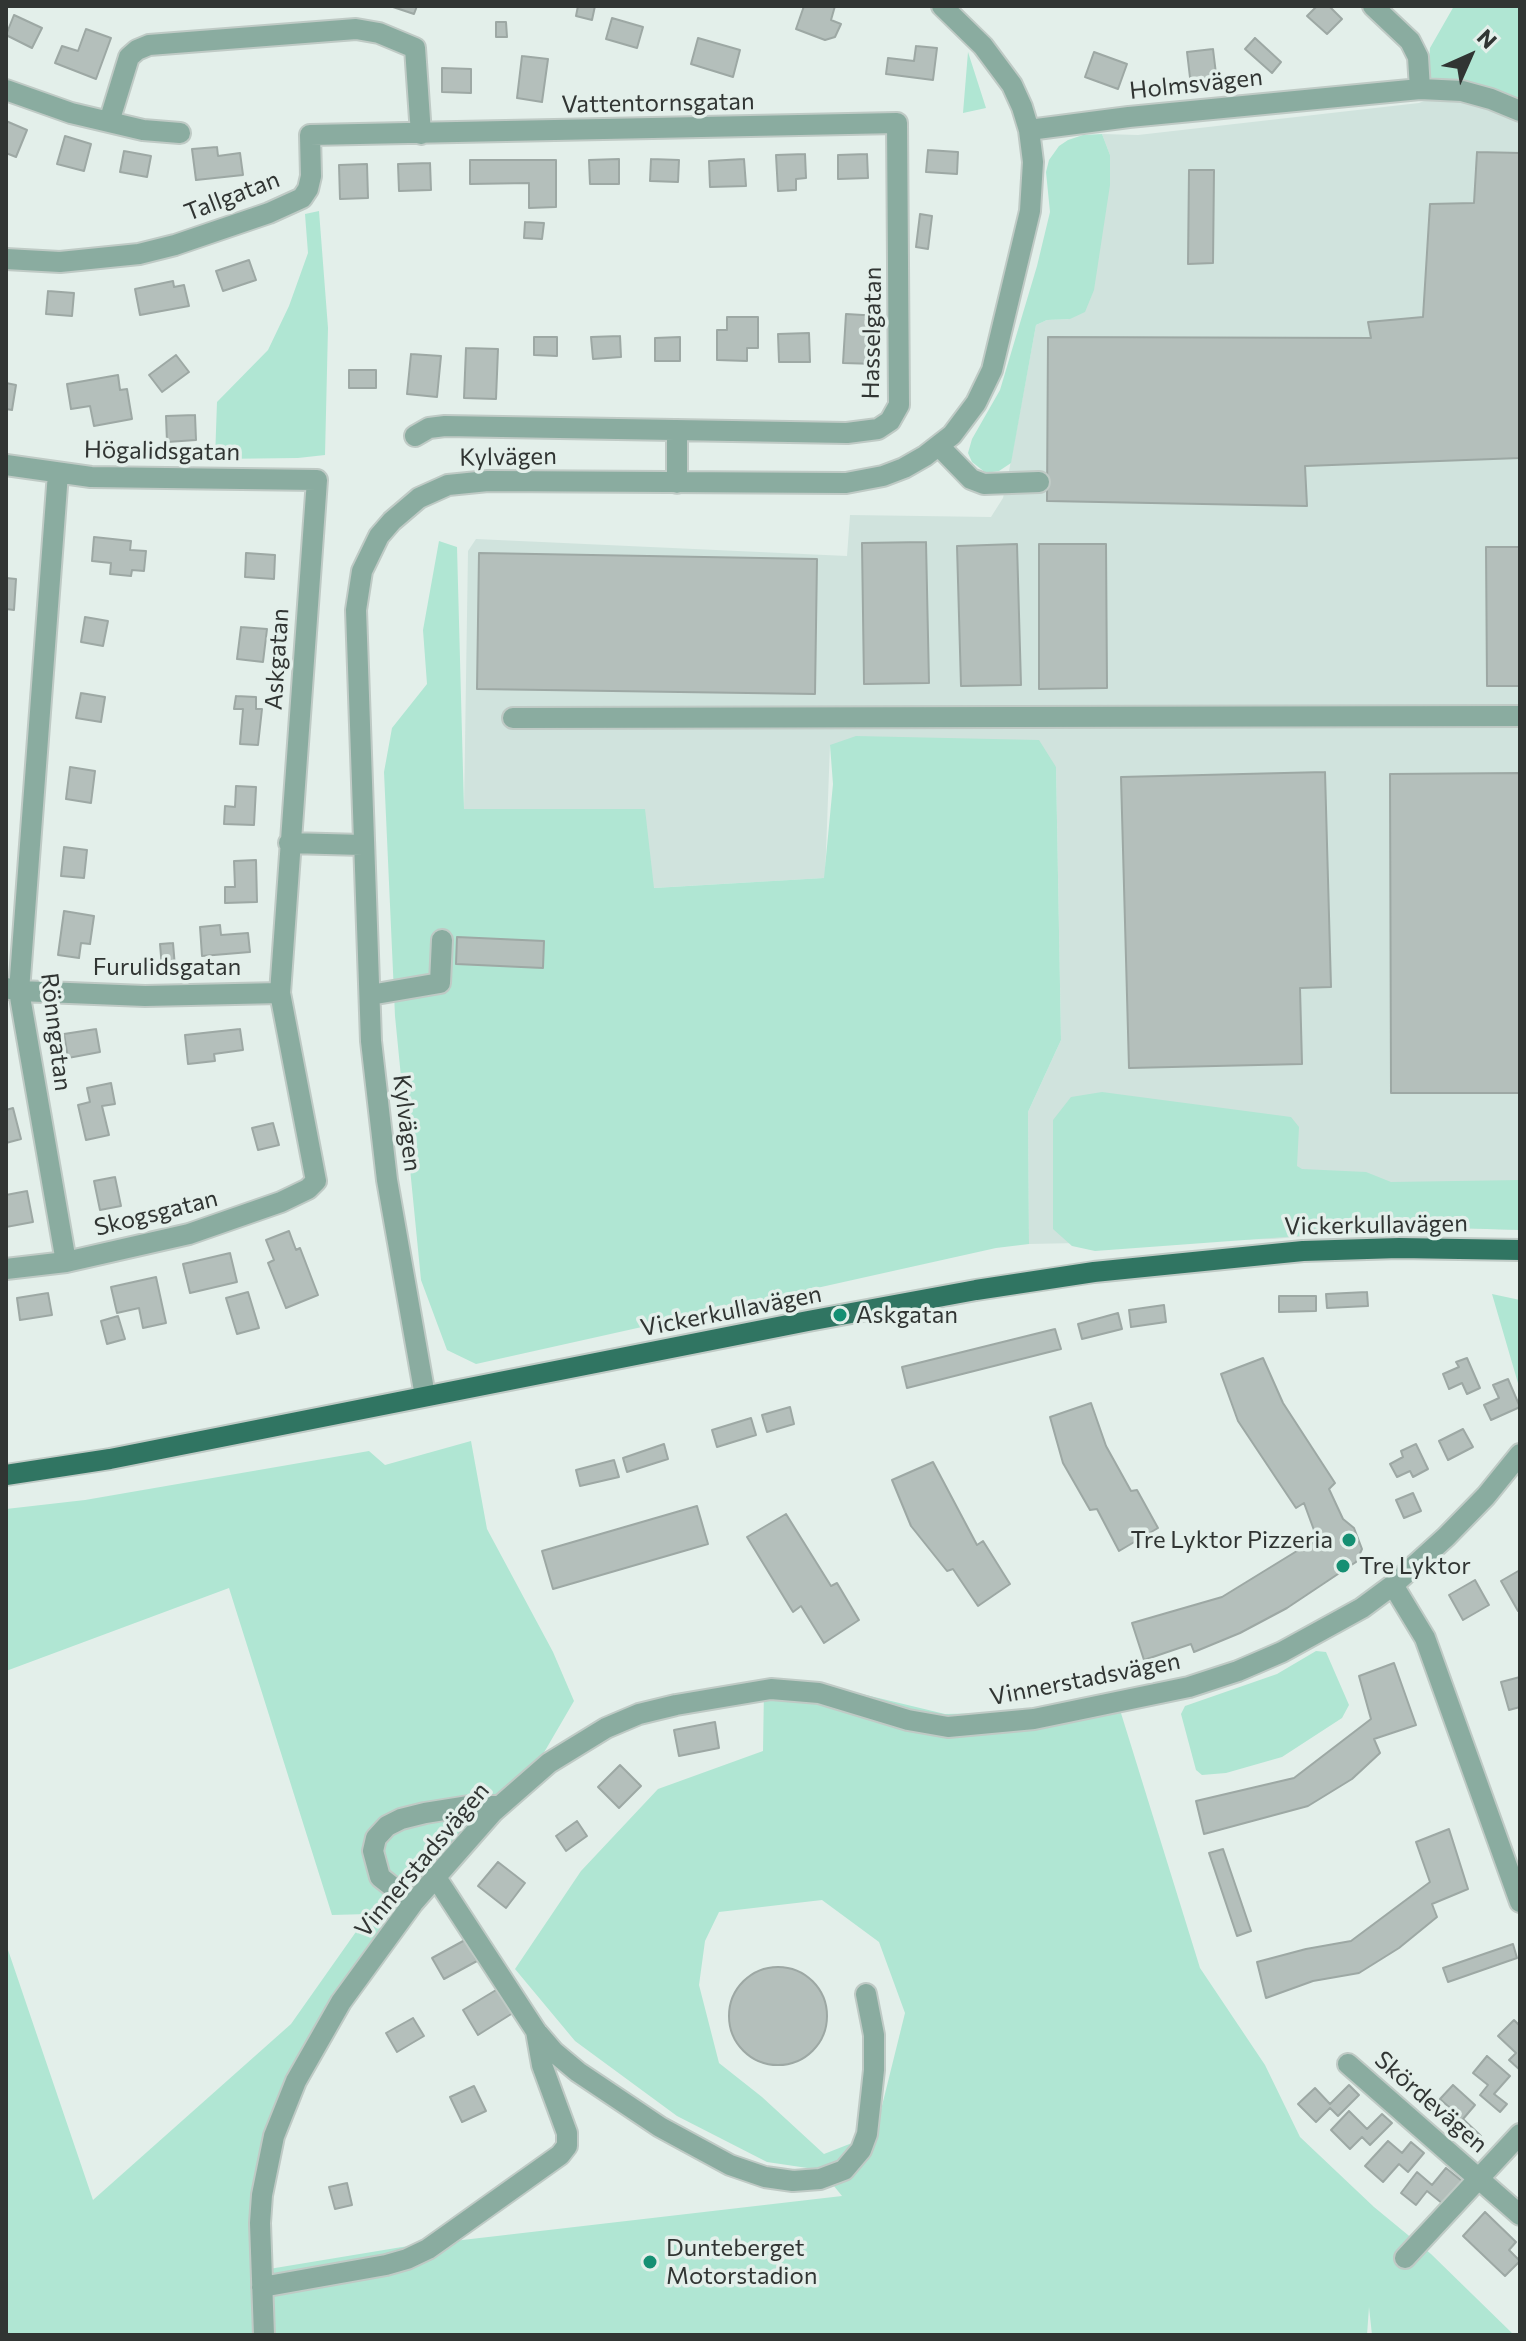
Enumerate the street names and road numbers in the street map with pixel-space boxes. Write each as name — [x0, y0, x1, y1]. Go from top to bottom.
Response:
street label: Holmsvägen — [1128, 63, 1264, 105]
street label: Vattentornsgatan — [561, 87, 755, 119]
street label: Tallgatan — [180, 165, 284, 227]
street label: Hasselgatan — [856, 266, 888, 400]
street label: Högalidsgatan — [84, 435, 240, 467]
street label: Kylvägen — [459, 442, 557, 472]
street label: Askgatan — [259, 607, 295, 711]
street label: Furulidsgatan — [93, 953, 241, 981]
street label: Rönngatan — [34, 971, 78, 1093]
street label: Kylvägen — [387, 1073, 427, 1173]
street label: Skogsgatan — [91, 1184, 221, 1242]
street label: Vickerkullavägen — [1284, 1209, 1468, 1241]
street label: Vickerkullavägen — [638, 1279, 824, 1343]
street label: Vinnerstadsvägen — [987, 1646, 1183, 1712]
street label: Vinnerstadsvägen — [349, 1777, 495, 1943]
street label: Skördevägen — [1369, 2045, 1493, 2159]

